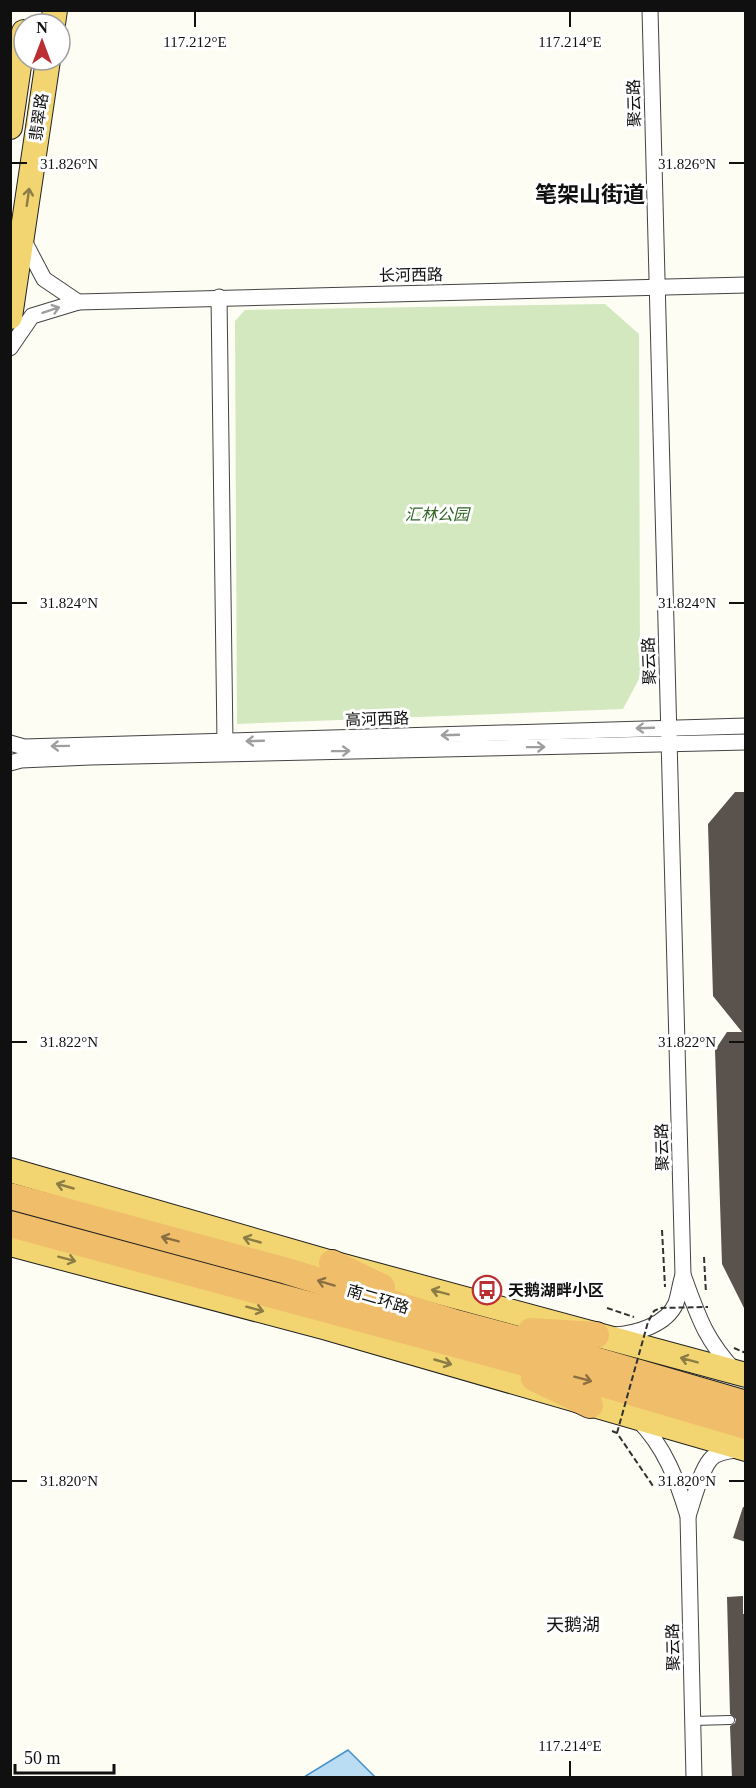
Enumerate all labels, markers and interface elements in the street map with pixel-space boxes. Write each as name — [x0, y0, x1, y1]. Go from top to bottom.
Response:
north arrow — [12, 12, 72, 72]
text: N — [36, 19, 48, 36]
text: 117.212°E — [163, 34, 227, 50]
text: 117.214°E — [538, 34, 602, 50]
street label: 聚云路 — [625, 79, 643, 127]
street label: 翡翠路 — [27, 92, 51, 142]
text: 31.826°N — [40, 156, 98, 172]
text: 31.826°N — [658, 156, 716, 172]
district label: 笔架山街道 — [535, 182, 645, 207]
one-way arrow — [22, 187, 33, 207]
street label: 长河西路 — [379, 266, 443, 284]
one-way arrow — [41, 304, 60, 315]
park label: 汇林公园 — [405, 506, 471, 523]
text: 31.824°N — [40, 595, 98, 611]
text: 31.824°N — [658, 595, 716, 611]
street label: 聚云路 — [640, 637, 658, 685]
street label: 高河西路 — [345, 709, 409, 729]
one-way arrow — [636, 723, 656, 734]
one-way arrow — [441, 729, 461, 740]
one-way arrow — [246, 735, 266, 747]
one-way arrow — [51, 740, 71, 752]
one-way arrow — [526, 741, 546, 753]
one-way arrow — [331, 745, 351, 757]
text: 31.822°N — [40, 1034, 98, 1050]
text: 31.822°N — [658, 1034, 716, 1050]
street label: 聚云路 — [653, 1123, 671, 1171]
one-way arrow — [56, 1180, 75, 1191]
one-way arrow — [160, 1233, 179, 1245]
one-way arrow — [243, 1234, 262, 1245]
one-way arrow — [57, 1254, 76, 1265]
bus stop icon: 天鹅湖畔小区 — [471, 1274, 503, 1306]
one-way arrow — [317, 1277, 336, 1288]
place label: 天鹅湖畔小区 — [508, 1281, 604, 1299]
street label: 南二环路 — [345, 1282, 411, 1316]
one-way arrow — [431, 1286, 450, 1297]
one-way arrow — [246, 1304, 265, 1315]
one-way arrow — [680, 1354, 699, 1365]
one-way arrow — [433, 1357, 452, 1368]
one-way arrow — [573, 1373, 592, 1385]
text: 31.820°N — [40, 1473, 98, 1489]
text: 31.820°N — [658, 1473, 716, 1489]
district label: 天鹅湖 — [546, 1615, 600, 1635]
street label: 聚云路 — [664, 1623, 682, 1671]
scale bar — [15, 1737, 114, 1775]
text: 117.214°E — [538, 1738, 602, 1754]
text: 50 m — [24, 1748, 61, 1768]

